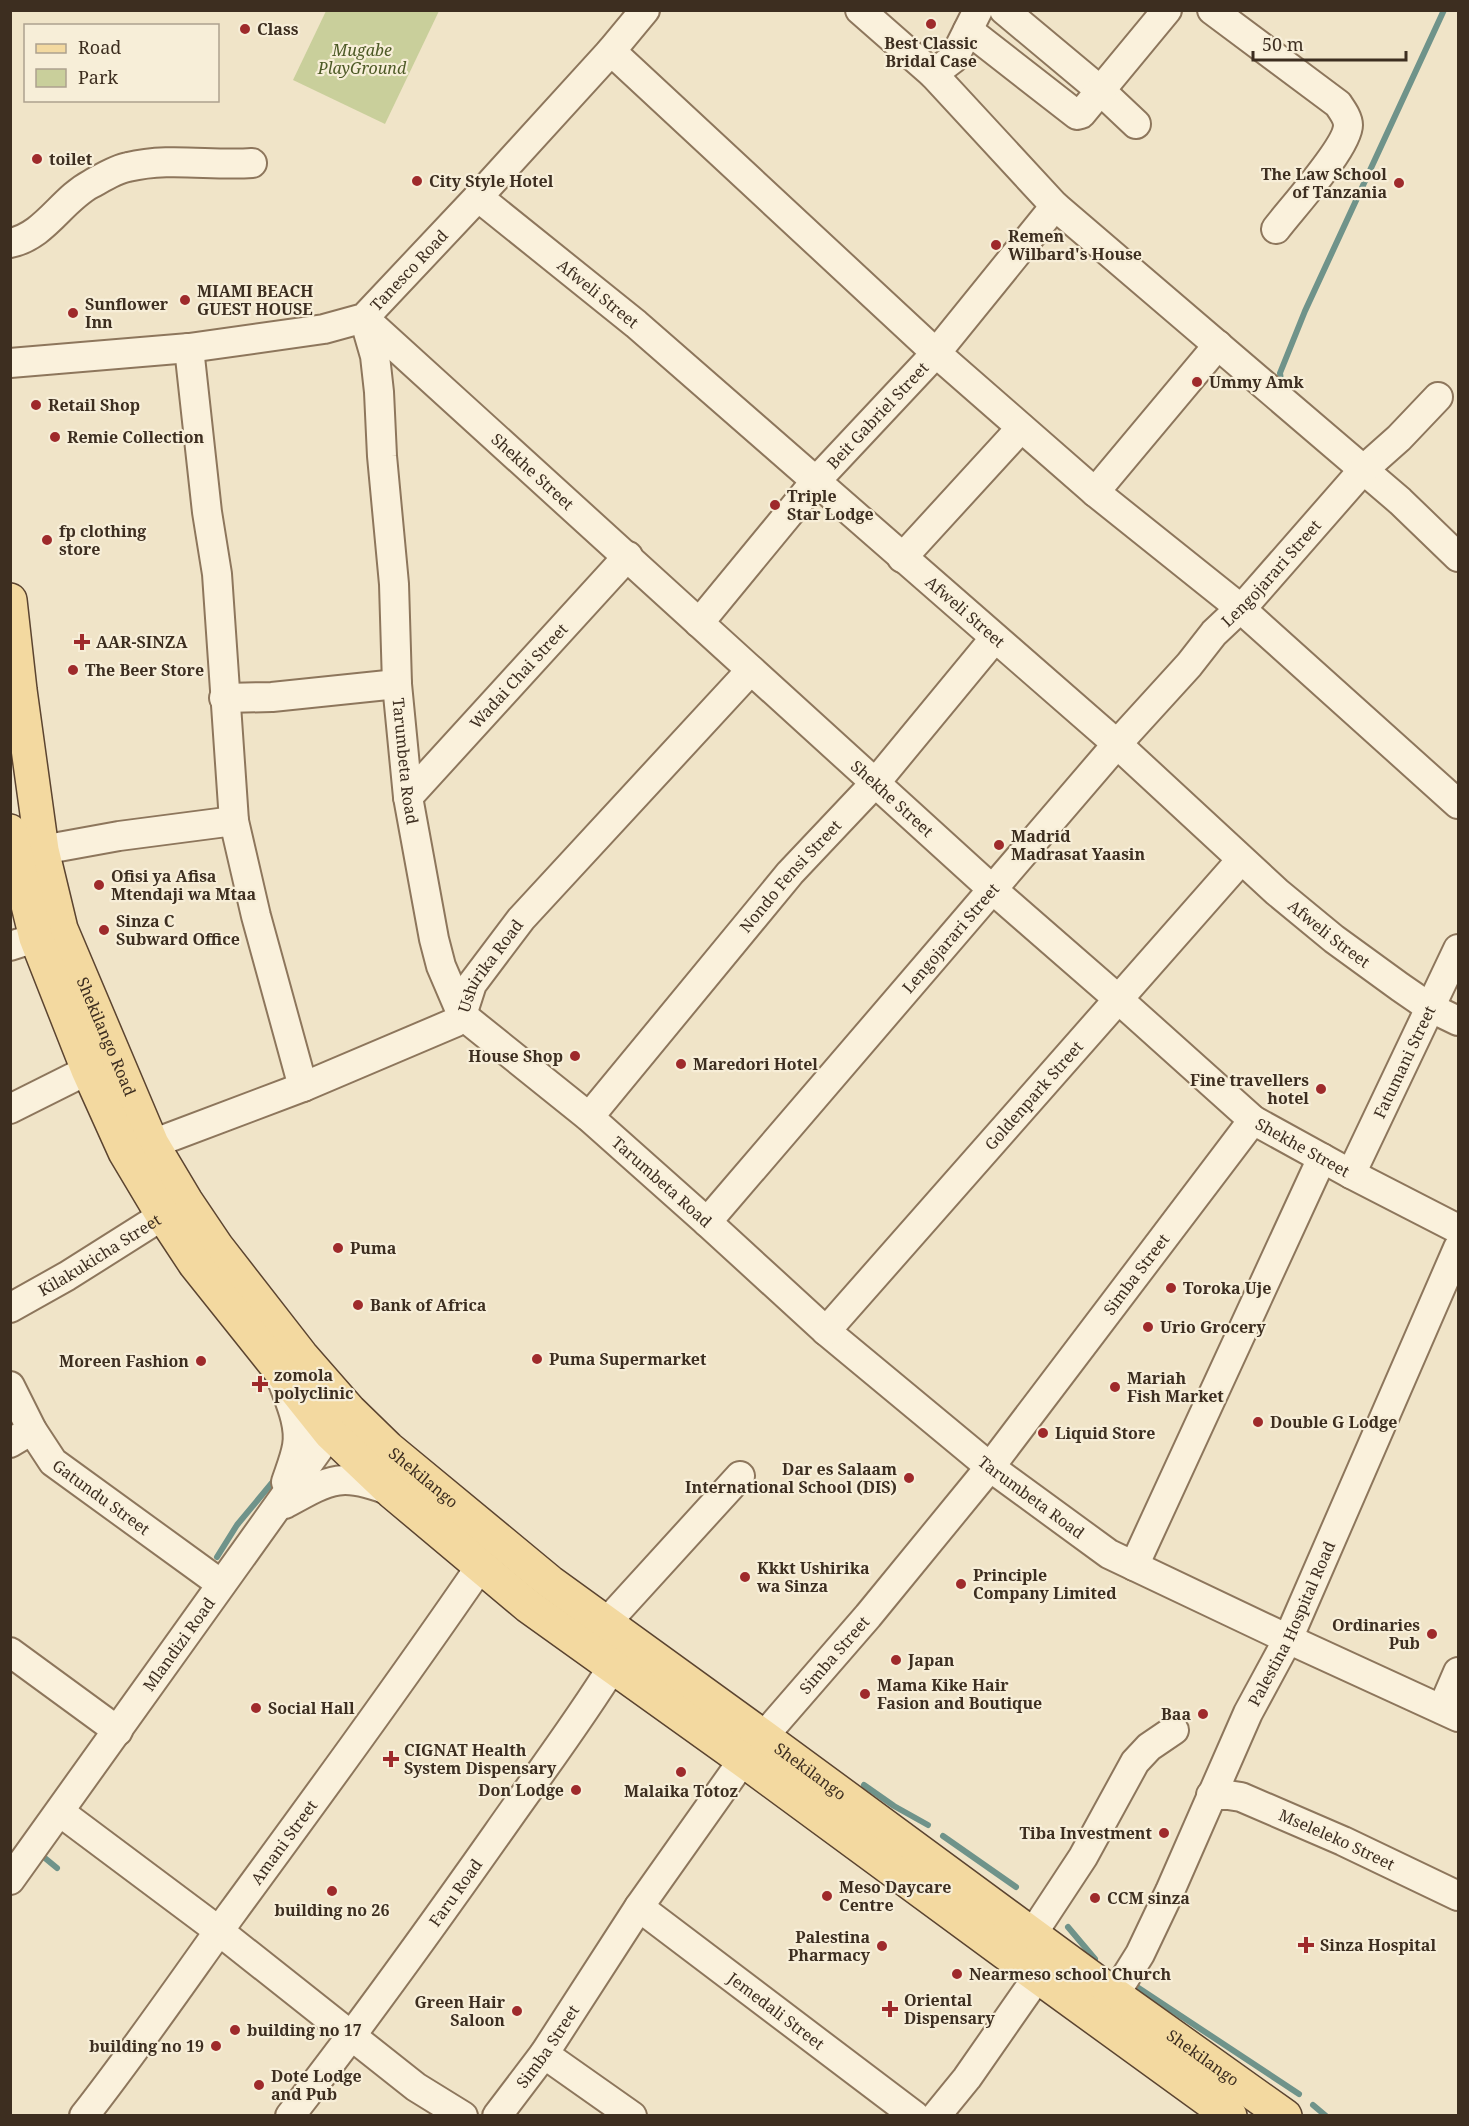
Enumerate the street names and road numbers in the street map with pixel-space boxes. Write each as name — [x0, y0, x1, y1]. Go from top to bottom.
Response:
street label: Tanesco Road — [365, 225, 453, 316]
street label: Afweli Street — [553, 254, 644, 333]
street label: Beit Gabriel Street — [822, 357, 933, 474]
street label: Shekhe Street — [487, 428, 579, 515]
street label: Lengojarari Street — [1216, 514, 1326, 632]
street label: Afweli Street — [921, 571, 1010, 653]
street label: Wadai Chai Street — [465, 618, 573, 733]
street label: Tarumbeta Road — [387, 697, 424, 826]
street label: Shekhe Street — [846, 755, 939, 842]
street label: Nondo Fensi Street — [734, 814, 846, 937]
street label: Lengojarari Street — [897, 878, 1004, 998]
street label: Afweli Street — [1284, 895, 1375, 973]
street label: Ushirika Road — [453, 915, 528, 1015]
street label: Shekilango Road — [72, 974, 141, 1099]
street label: Fatumani Street — [1368, 1002, 1441, 1122]
street label: Goldenpark Street — [979, 1036, 1088, 1155]
street label: Shekhe Street — [1252, 1113, 1354, 1182]
street label: Tarumbeta Road — [607, 1131, 717, 1232]
street label: Kilakukicha Street — [34, 1208, 165, 1301]
street label: Simba Street — [1098, 1229, 1174, 1319]
street label: Shekilango — [384, 1442, 463, 1513]
street label: Tarumbeta Road — [973, 1451, 1089, 1544]
street label: Gatundu Street — [48, 1454, 155, 1540]
street label: Palestina Hospital Road — [1243, 1538, 1340, 1710]
street label: Mlandizi Road — [138, 1593, 220, 1695]
street label: Simba Street — [794, 1611, 874, 1699]
street label: Shekilango — [770, 1737, 851, 1805]
street label: Amani Street — [245, 1795, 322, 1889]
street label: Mseleleko Street — [1276, 1804, 1399, 1875]
street label: Faru Road — [424, 1854, 487, 1931]
street label: Jemedali Street — [723, 1967, 829, 2055]
street label: Simba Street — [511, 2000, 584, 2093]
street label: Shekilango — [1162, 2024, 1244, 2091]

